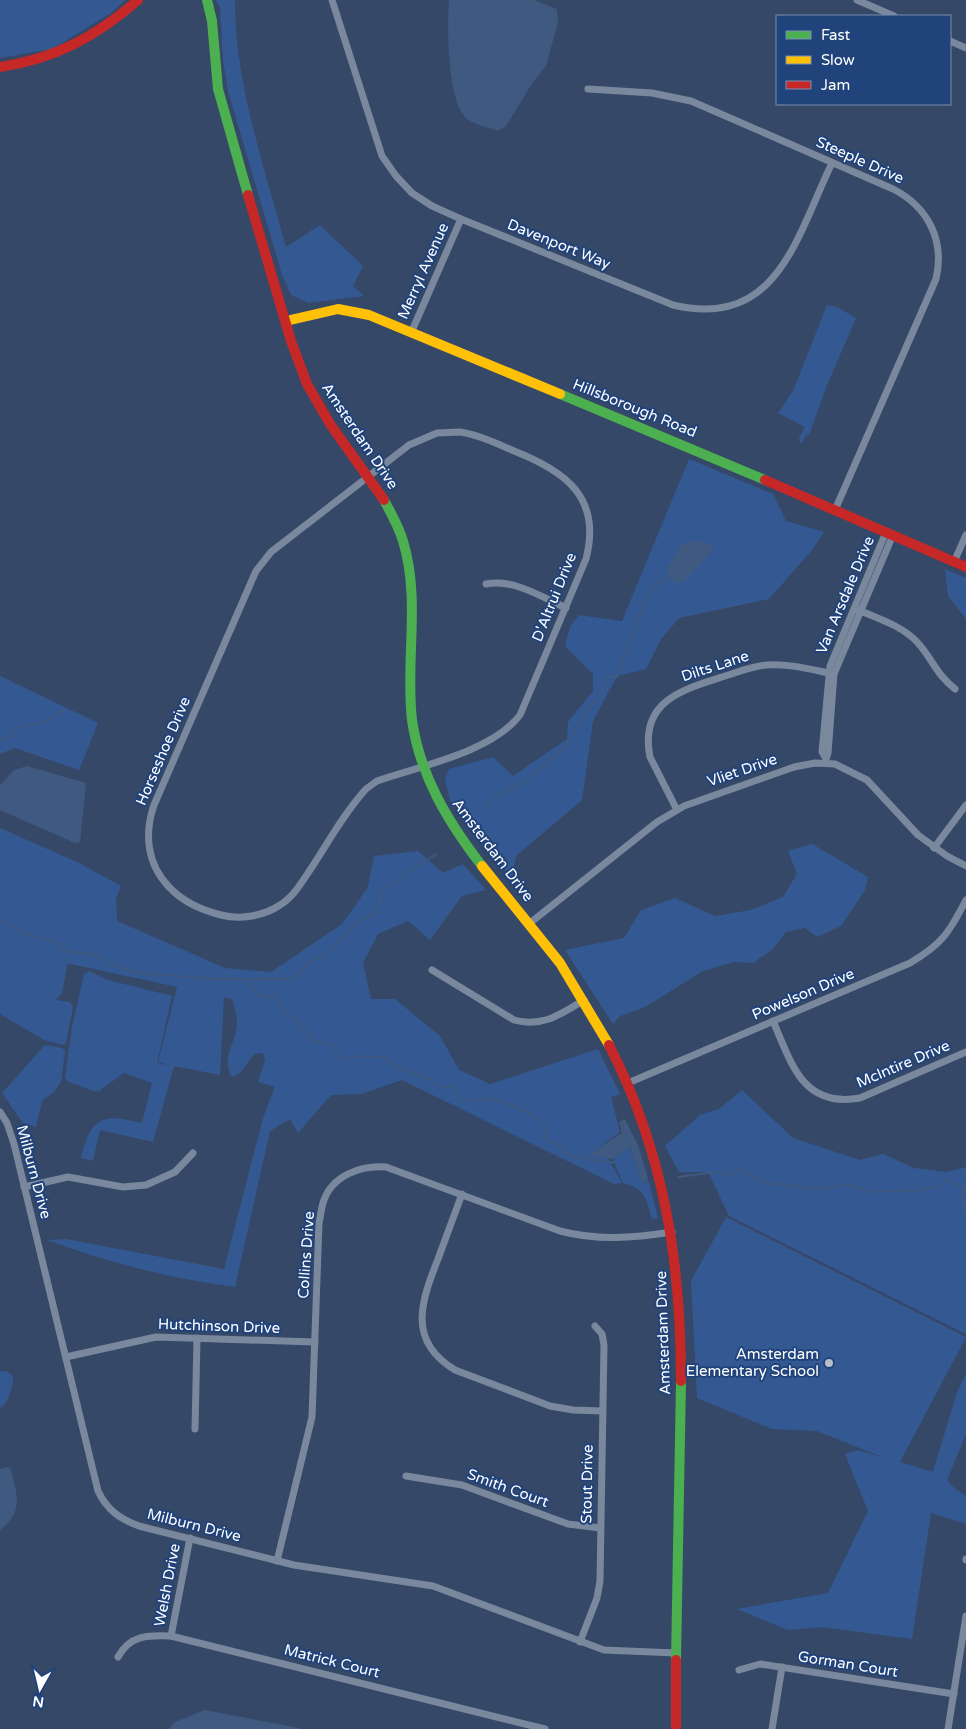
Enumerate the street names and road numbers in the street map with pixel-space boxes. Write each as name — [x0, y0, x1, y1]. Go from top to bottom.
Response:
street label: Steeple Drive — [813, 133, 907, 187]
street label: Davenport Way — [505, 215, 613, 273]
street label: Merryl Avenue — [394, 220, 452, 322]
street label: Hillsborough Road — [570, 375, 700, 441]
street label: Amsterdam Drive — [318, 380, 402, 492]
street label: Van Arsdale Drive — [812, 533, 878, 657]
street label: D'Altrui Drive — [528, 550, 580, 644]
street label: Dilts Lane — [679, 647, 751, 685]
street label: Horseshoe Drive — [132, 694, 194, 808]
street label: Vliet Drive — [705, 750, 779, 790]
street label: Amsterdam Drive — [448, 795, 538, 905]
street label: Powelson Drive — [749, 964, 857, 1024]
street label: McIntire Drive — [854, 1036, 952, 1092]
street label: Milburn Drive — [13, 1123, 55, 1221]
street label: Collins Drive — [294, 1211, 318, 1299]
street label: Amsterdam Drive — [652, 1271, 674, 1395]
street label: Hutchinson Drive — [158, 1315, 280, 1337]
street label: Stout Drive — [577, 1444, 597, 1524]
street label: Smith Court — [465, 1465, 551, 1511]
street label: Milburn Drive — [145, 1505, 243, 1545]
street label: Welsh Drive — [150, 1542, 184, 1628]
street label: Matrick Court — [282, 1640, 382, 1682]
street label: Gorman Court — [797, 1647, 900, 1681]

